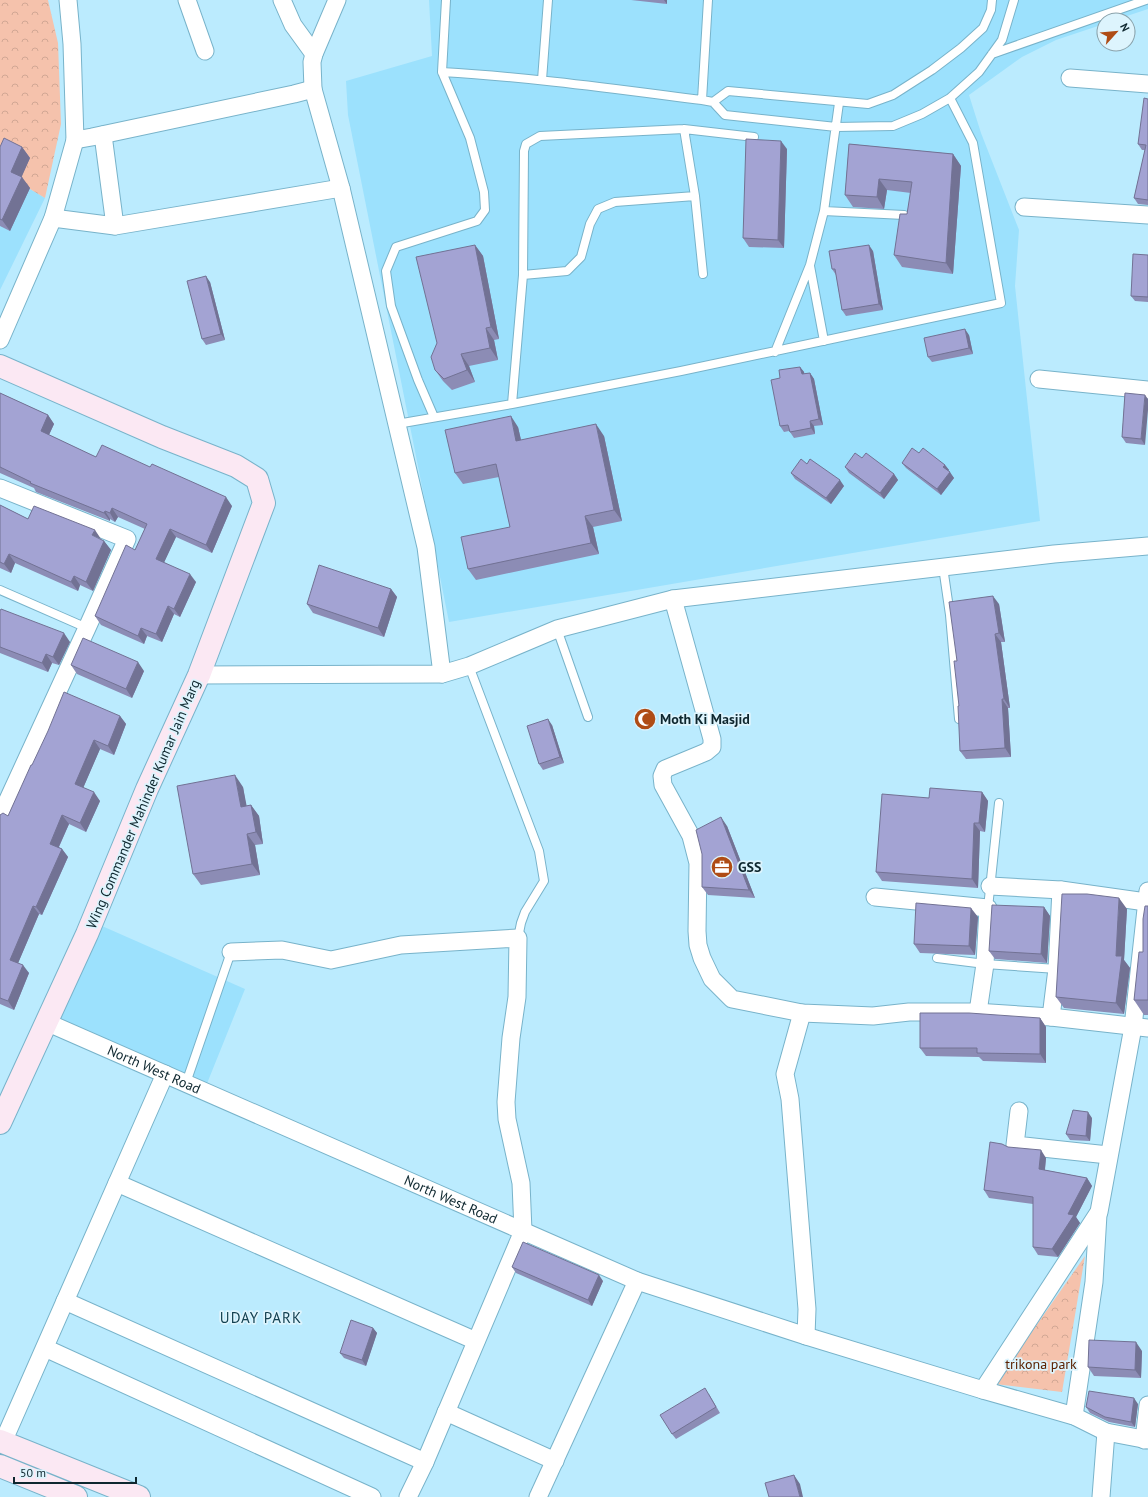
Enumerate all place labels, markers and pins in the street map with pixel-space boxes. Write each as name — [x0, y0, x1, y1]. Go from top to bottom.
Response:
mosque icon: Moth Ki Masjid — [632, 706, 658, 732]
place label: Moth Ki Masjid — [660, 710, 750, 728]
office icon: GSS — [709, 854, 735, 880]
place label: GSS — [738, 858, 761, 876]

